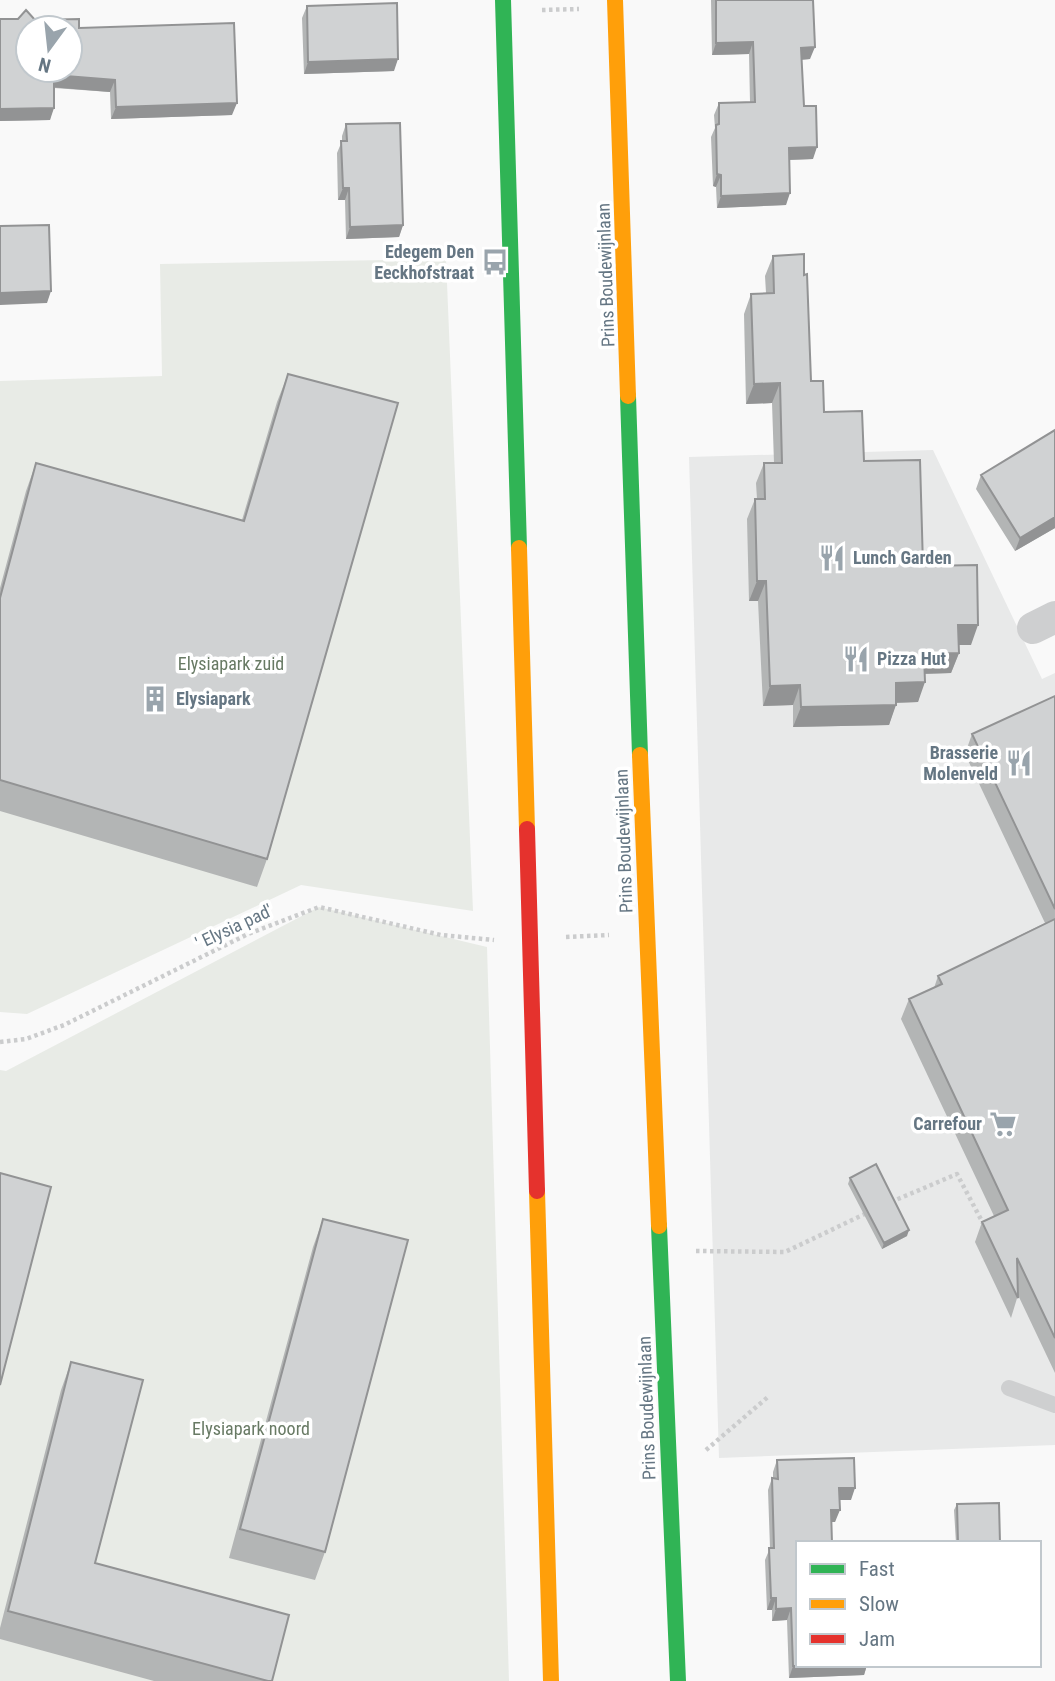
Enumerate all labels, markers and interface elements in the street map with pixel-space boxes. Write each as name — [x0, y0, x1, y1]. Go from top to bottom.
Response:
north arrow — [14, 14, 84, 84]
text: N — [36, 52, 53, 78]
street label: Prins Boudewijnlaan — [592, 203, 619, 347]
place label: Edegem Den Eeckhofstraat — [374, 241, 474, 283]
bus stop icon: Edegem Den Eeckhofstraat — [480, 247, 510, 277]
restaurant icon: Lunch Garden — [817, 543, 847, 573]
place label: Lunch Garden — [853, 547, 952, 568]
restaurant icon: Pizza Hut — [841, 644, 871, 674]
place label: Pizza Hut — [877, 648, 947, 669]
park label: Elysiapark zuid — [178, 653, 284, 674]
building icon: Elysiapark — [140, 684, 170, 714]
place label: Elysiapark — [176, 688, 251, 709]
place label: Brasserie Molenveld — [923, 742, 998, 784]
restaurant icon: Brasserie Molenveld — [1004, 748, 1034, 778]
street label: Prins Boudewijnlaan — [610, 769, 637, 913]
street label: ' Elysia pad' — [192, 900, 276, 954]
supermarket icon: Carrefour — [988, 1109, 1018, 1139]
place label: Carrefour — [913, 1113, 982, 1134]
street label: Prins Boudewijnlaan — [633, 1336, 660, 1480]
park label: Elysiapark noord — [192, 1418, 310, 1439]
legend — [796, 1541, 1041, 1667]
text: Fast — [859, 1557, 895, 1581]
text: Slow — [859, 1592, 899, 1616]
text: Jam — [859, 1627, 895, 1651]

